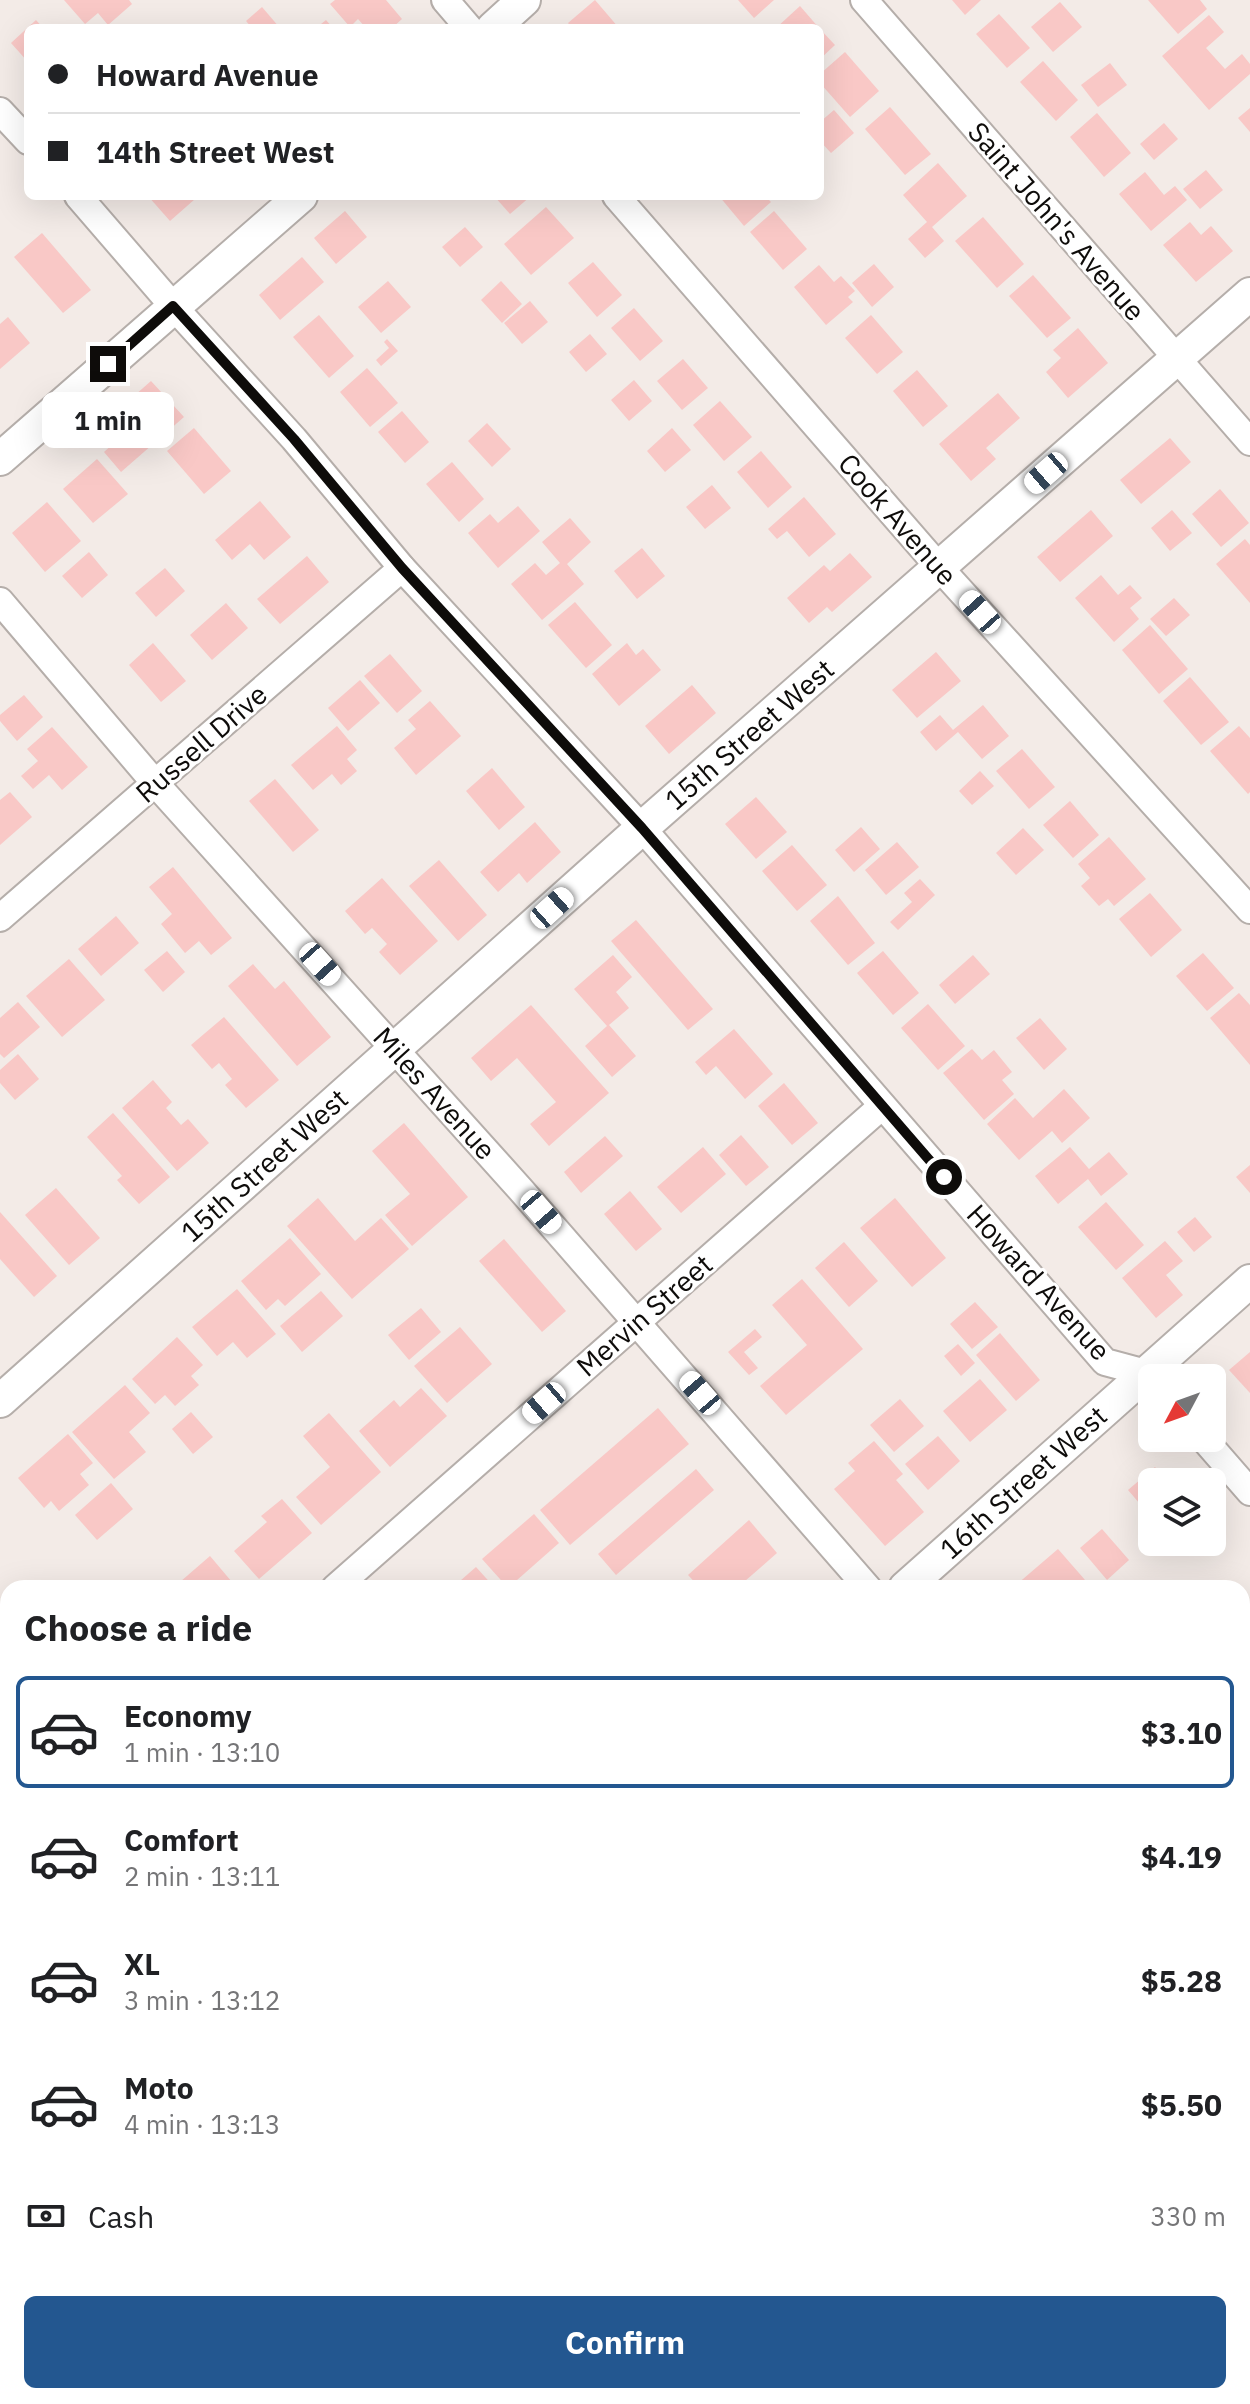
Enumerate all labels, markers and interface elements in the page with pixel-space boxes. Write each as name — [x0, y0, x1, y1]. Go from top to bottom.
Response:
text: Howard Avenue — [96, 55, 319, 94]
street label: Saint John's Avenue — [960, 114, 1154, 328]
text: 14th Street West — [96, 132, 334, 171]
route end — [90, 346, 126, 382]
callout: 1 min — [42, 392, 174, 448]
text: 1 min — [74, 403, 142, 437]
street label: Cook Avenue — [830, 445, 966, 593]
car — [1020, 448, 1072, 498]
car — [955, 586, 1005, 638]
street label: 15th Street West — [657, 650, 841, 818]
street label: Russell Drive — [127, 676, 275, 810]
car — [526, 883, 578, 933]
car — [295, 938, 345, 990]
street label: Miles Avenue — [366, 1019, 504, 1167]
street label: 15th Street West — [173, 1080, 355, 1250]
route start — [926, 1159, 962, 1195]
car — [516, 1186, 566, 1238]
street label: Howard Avenue — [959, 1196, 1119, 1368]
street label: Mervin Street — [568, 1246, 720, 1384]
north arrow — [1138, 1364, 1226, 1452]
map controls — [1138, 1364, 1226, 1556]
car — [675, 1367, 725, 1419]
car — [518, 1378, 570, 1428]
street label: 16th Street West — [932, 1397, 1114, 1567]
button: layers — [1138, 1468, 1226, 1556]
text: Choose a ride — [24, 1604, 252, 1651]
icon: car — [28, 1696, 100, 1768]
text: Economy — [124, 1696, 252, 1735]
text: $3.10 — [1141, 1713, 1222, 1752]
text: 1 min · 13:10 — [124, 1735, 280, 1769]
icon: car — [28, 1820, 100, 1892]
text: Comfort — [124, 1820, 239, 1859]
text: $4.19 — [1141, 1837, 1222, 1876]
text: 2 min · 13:11 — [124, 1859, 280, 1893]
icon: car — [28, 1944, 100, 2016]
text: XL — [124, 1944, 160, 1983]
text: $5.28 — [1141, 1961, 1222, 2000]
text: 3 min · 13:12 — [124, 1983, 280, 2017]
icon: car — [28, 2068, 100, 2140]
text: Moto — [124, 2068, 194, 2107]
text: $5.50 — [1141, 2085, 1222, 2124]
text: 4 min · 13:13 — [124, 2107, 280, 2141]
icon: cash — [24, 2194, 68, 2238]
text: Cash — [88, 2197, 154, 2236]
text: 330 m — [1150, 2199, 1226, 2233]
button: Confirm — [24, 2296, 1226, 2388]

